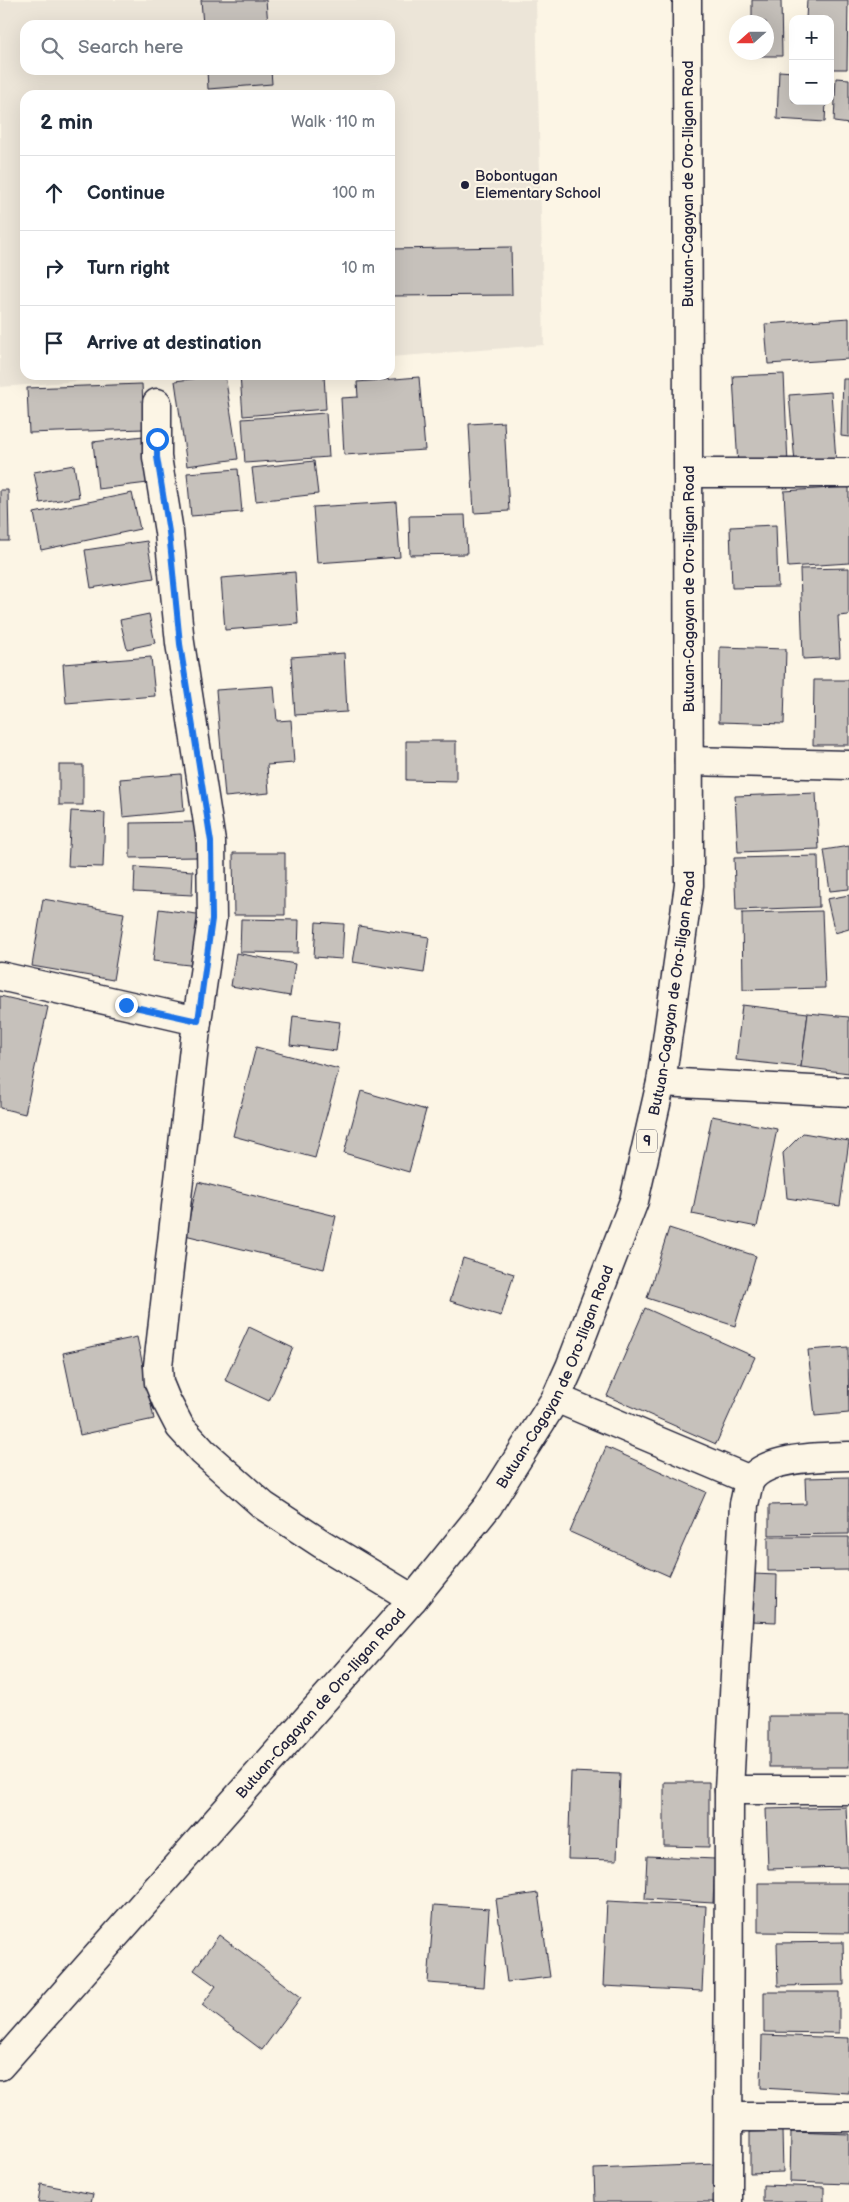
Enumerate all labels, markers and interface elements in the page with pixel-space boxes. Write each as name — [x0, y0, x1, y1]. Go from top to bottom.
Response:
north arrow — [729, 15, 774, 60]
map controls — [789, 15, 834, 105]
button: + — [789, 15, 834, 60]
search box — [20, 20, 395, 75]
icon: search — [38, 34, 66, 62]
text: Search here — [78, 36, 183, 59]
street label: Butuan-Cagayan de Oro-Iligan Road — [679, 60, 698, 308]
button: − — [789, 60, 834, 105]
text: 2 min — [40, 110, 93, 135]
text: Walk · 110 m — [291, 113, 375, 132]
place label: Bobontugan Elementary School — [475, 167, 601, 203]
icon: ahead — [40, 179, 68, 207]
marker: Bobontugan Elementary School — [459, 179, 471, 191]
text: Continue — [87, 182, 165, 205]
text: 100 m — [332, 184, 375, 203]
icon: right — [40, 254, 68, 282]
text: Turn right — [87, 257, 170, 280]
text: 10 m — [342, 259, 375, 278]
icon: arrive — [40, 329, 68, 357]
text: Arrive at destination — [87, 332, 262, 355]
route start — [146, 428, 169, 451]
street label: Butuan-Cagayan de Oro-Iligan Road — [680, 465, 699, 713]
street label: Butuan-Cagayan de Oro-Iligan Road — [644, 871, 699, 1117]
route end — [115, 994, 138, 1017]
road number: 9 — [637, 1130, 657, 1152]
street label: Butuan-Cagayan de Oro-Iligan Road — [492, 1263, 618, 1492]
street label: Butuan-Cagayan de Oro-Iligan Road — [232, 1604, 410, 1802]

